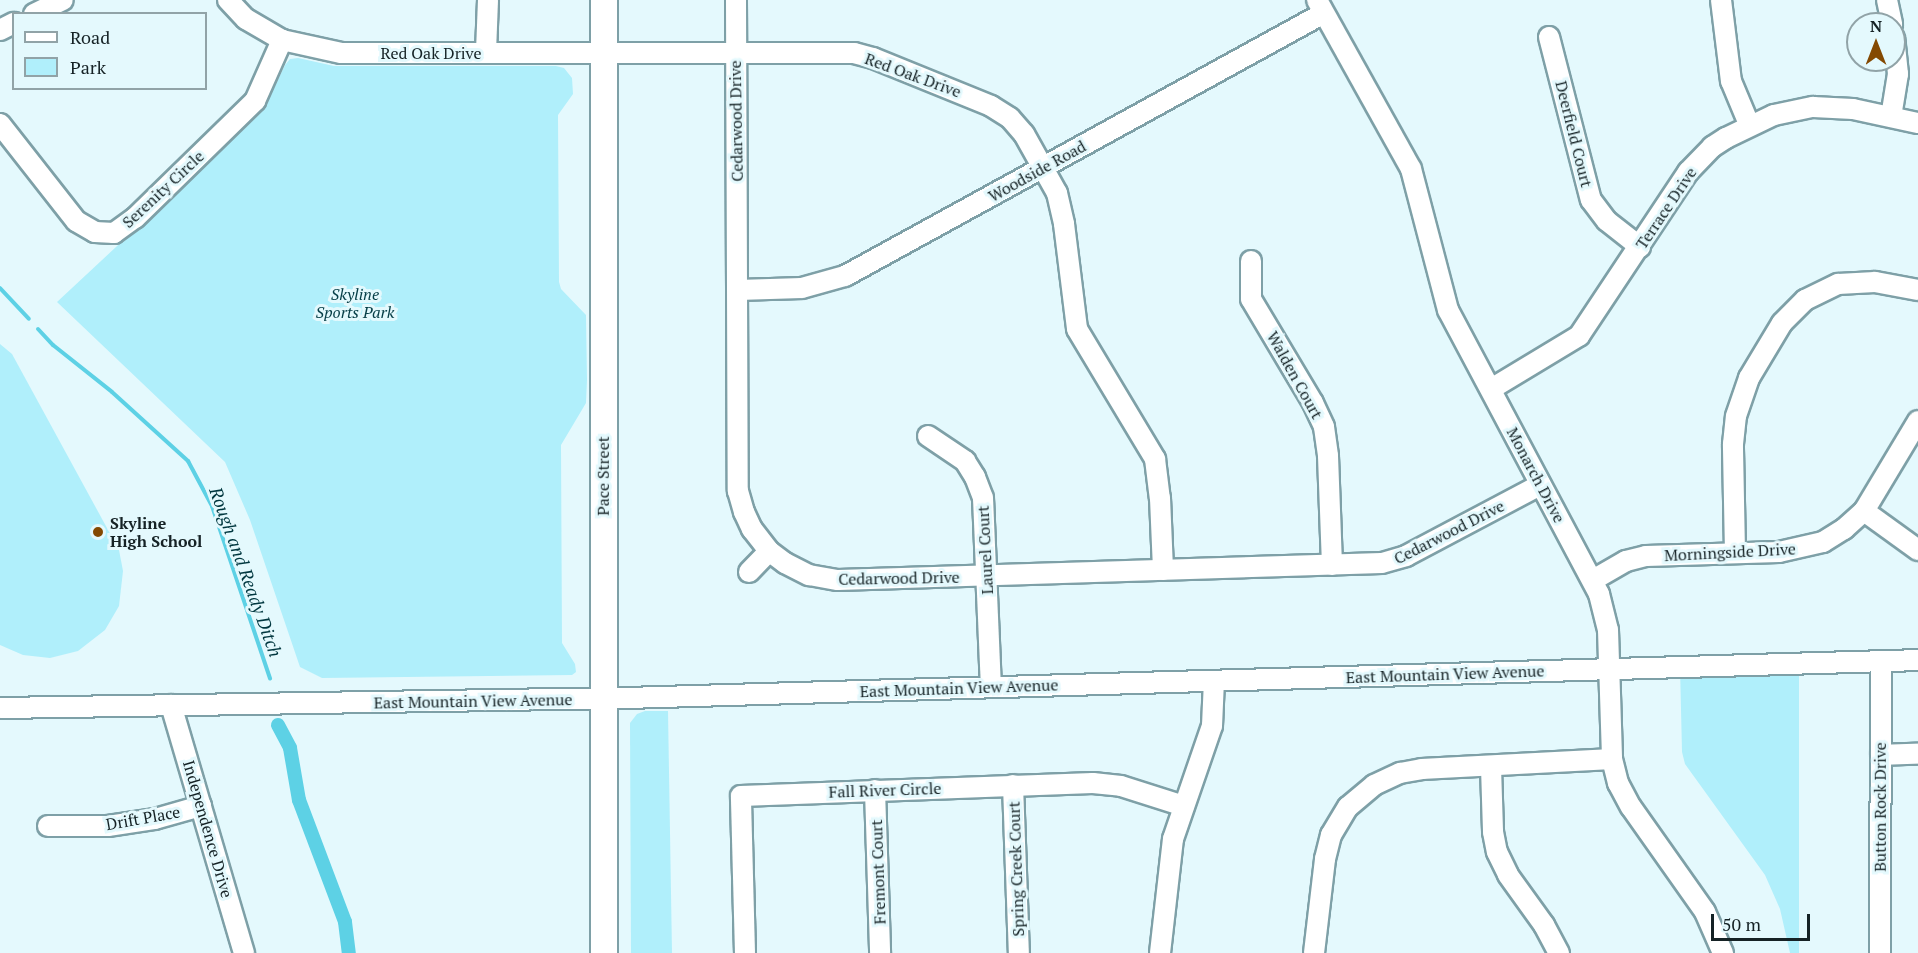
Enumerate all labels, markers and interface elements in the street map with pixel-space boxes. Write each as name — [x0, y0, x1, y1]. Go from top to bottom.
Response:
legend — [12, 12, 207, 90]
north arrow — [1846, 12, 1906, 72]
text: N — [1870, 15, 1882, 37]
text: Road — [70, 25, 110, 49]
street label: Red Oak Drive — [381, 43, 481, 63]
street label: Red Oak Drive — [862, 49, 964, 101]
text: Park — [70, 55, 106, 79]
street label: Cedarwood Drive — [725, 60, 747, 182]
street label: Deerfield Court — [1552, 79, 1596, 189]
street label: Woodside Road — [985, 136, 1089, 206]
street label: Serenity Circle — [118, 146, 208, 232]
street label: Terrace Drive — [1632, 163, 1700, 253]
park label: Skyline Sports Park — [316, 284, 394, 322]
street label: Walden Court — [1263, 328, 1327, 422]
street label: Monarch Drive — [1503, 424, 1569, 526]
street label: Pace Street — [593, 436, 613, 516]
water label: Rough and Ready Ditch — [205, 484, 287, 660]
street label: Cedarwood Drive — [1391, 496, 1507, 568]
street label: Laurel Court — [973, 505, 997, 595]
place label: Skyline High School — [110, 513, 202, 551]
marker: Skyline High School — [91, 525, 105, 539]
street label: Morningside Drive — [1664, 539, 1796, 565]
street label: Cedarwood Drive — [838, 567, 960, 589]
street label: East Mountain View Avenue — [1345, 661, 1545, 687]
street label: East Mountain View Avenue — [859, 675, 1059, 701]
street label: East Mountain View Avenue — [373, 690, 573, 712]
street label: Button Rock Drive — [1870, 742, 1890, 872]
street label: Independence Drive — [179, 758, 237, 900]
street label: Fall River Circle — [828, 778, 942, 802]
street label: Spring Creek Court — [1004, 801, 1028, 937]
street label: Drift Place — [104, 802, 182, 834]
street label: Fremont Court — [867, 819, 889, 925]
scale bar — [1714, 902, 1813, 940]
text: 50 m — [1722, 912, 1761, 936]

